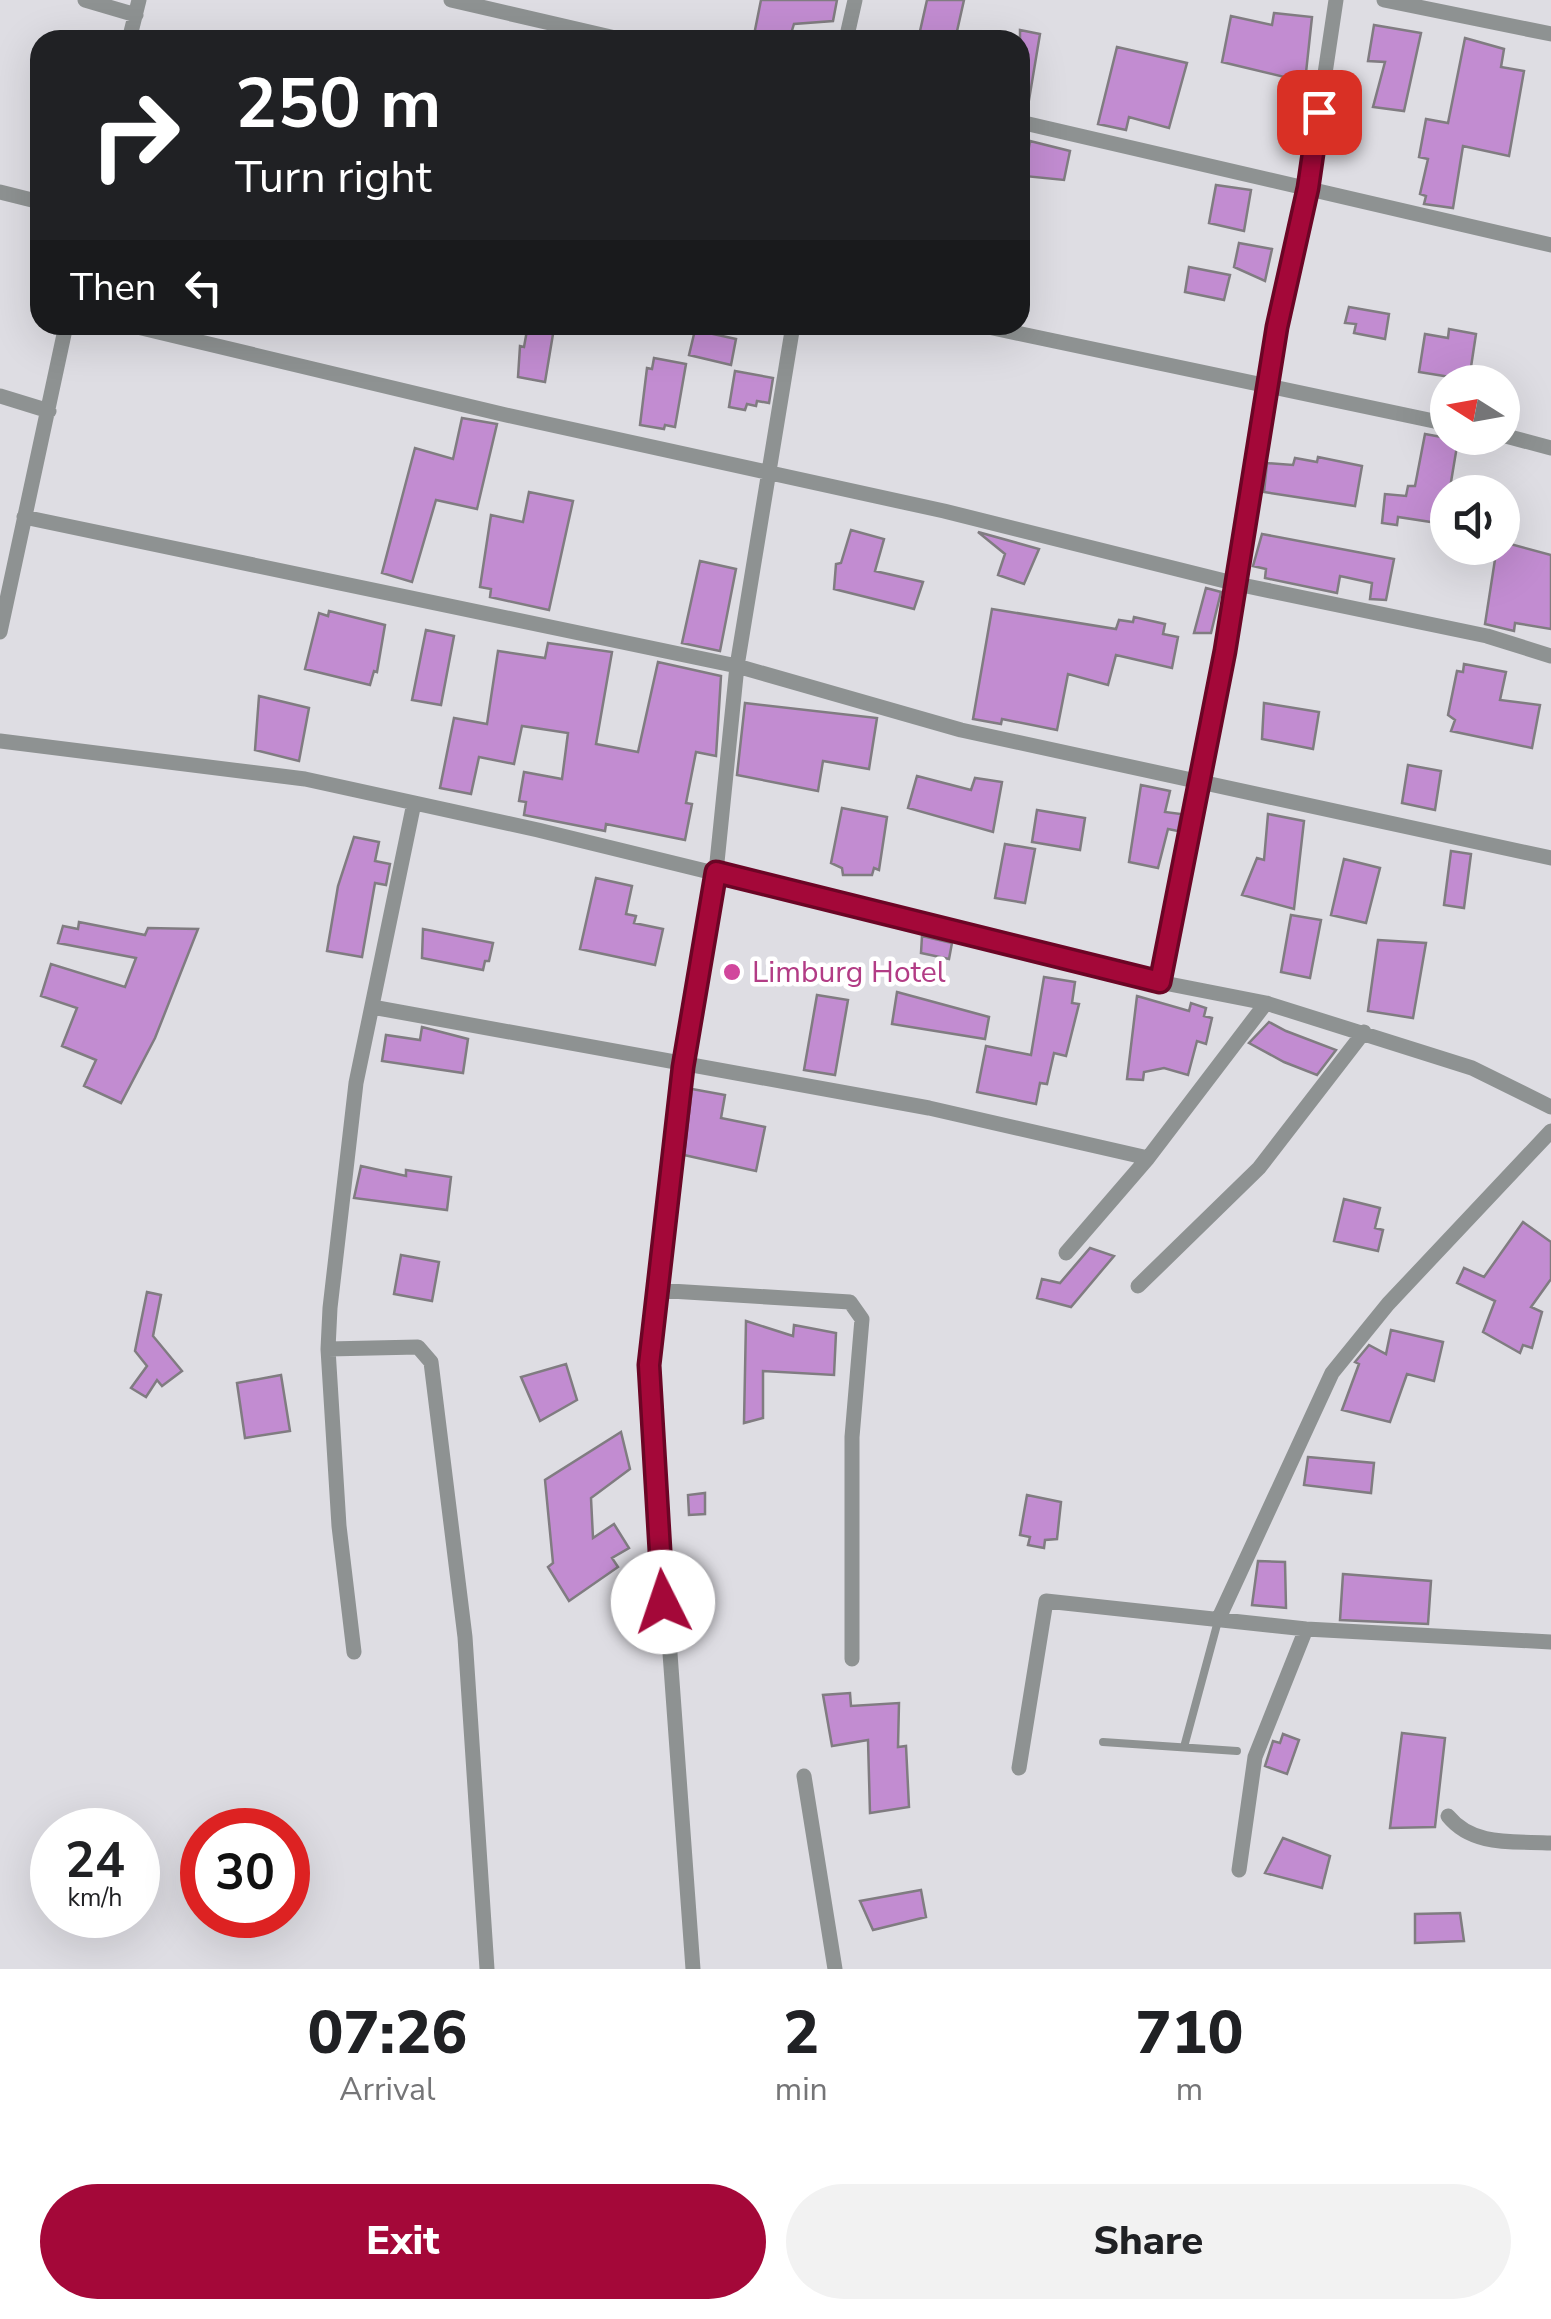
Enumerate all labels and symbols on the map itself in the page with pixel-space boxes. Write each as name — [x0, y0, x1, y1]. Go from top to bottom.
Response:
pin — [1277, 70, 1362, 155]
north arrow — [1430, 365, 1520, 455]
place label: Limburg Hotel — [752, 952, 946, 993]
marker: Limburg Hotel — [721, 961, 743, 983]
position arrow — [611, 1550, 715, 1654]
speed limit sign: 30 — [180, 1808, 310, 1938]

